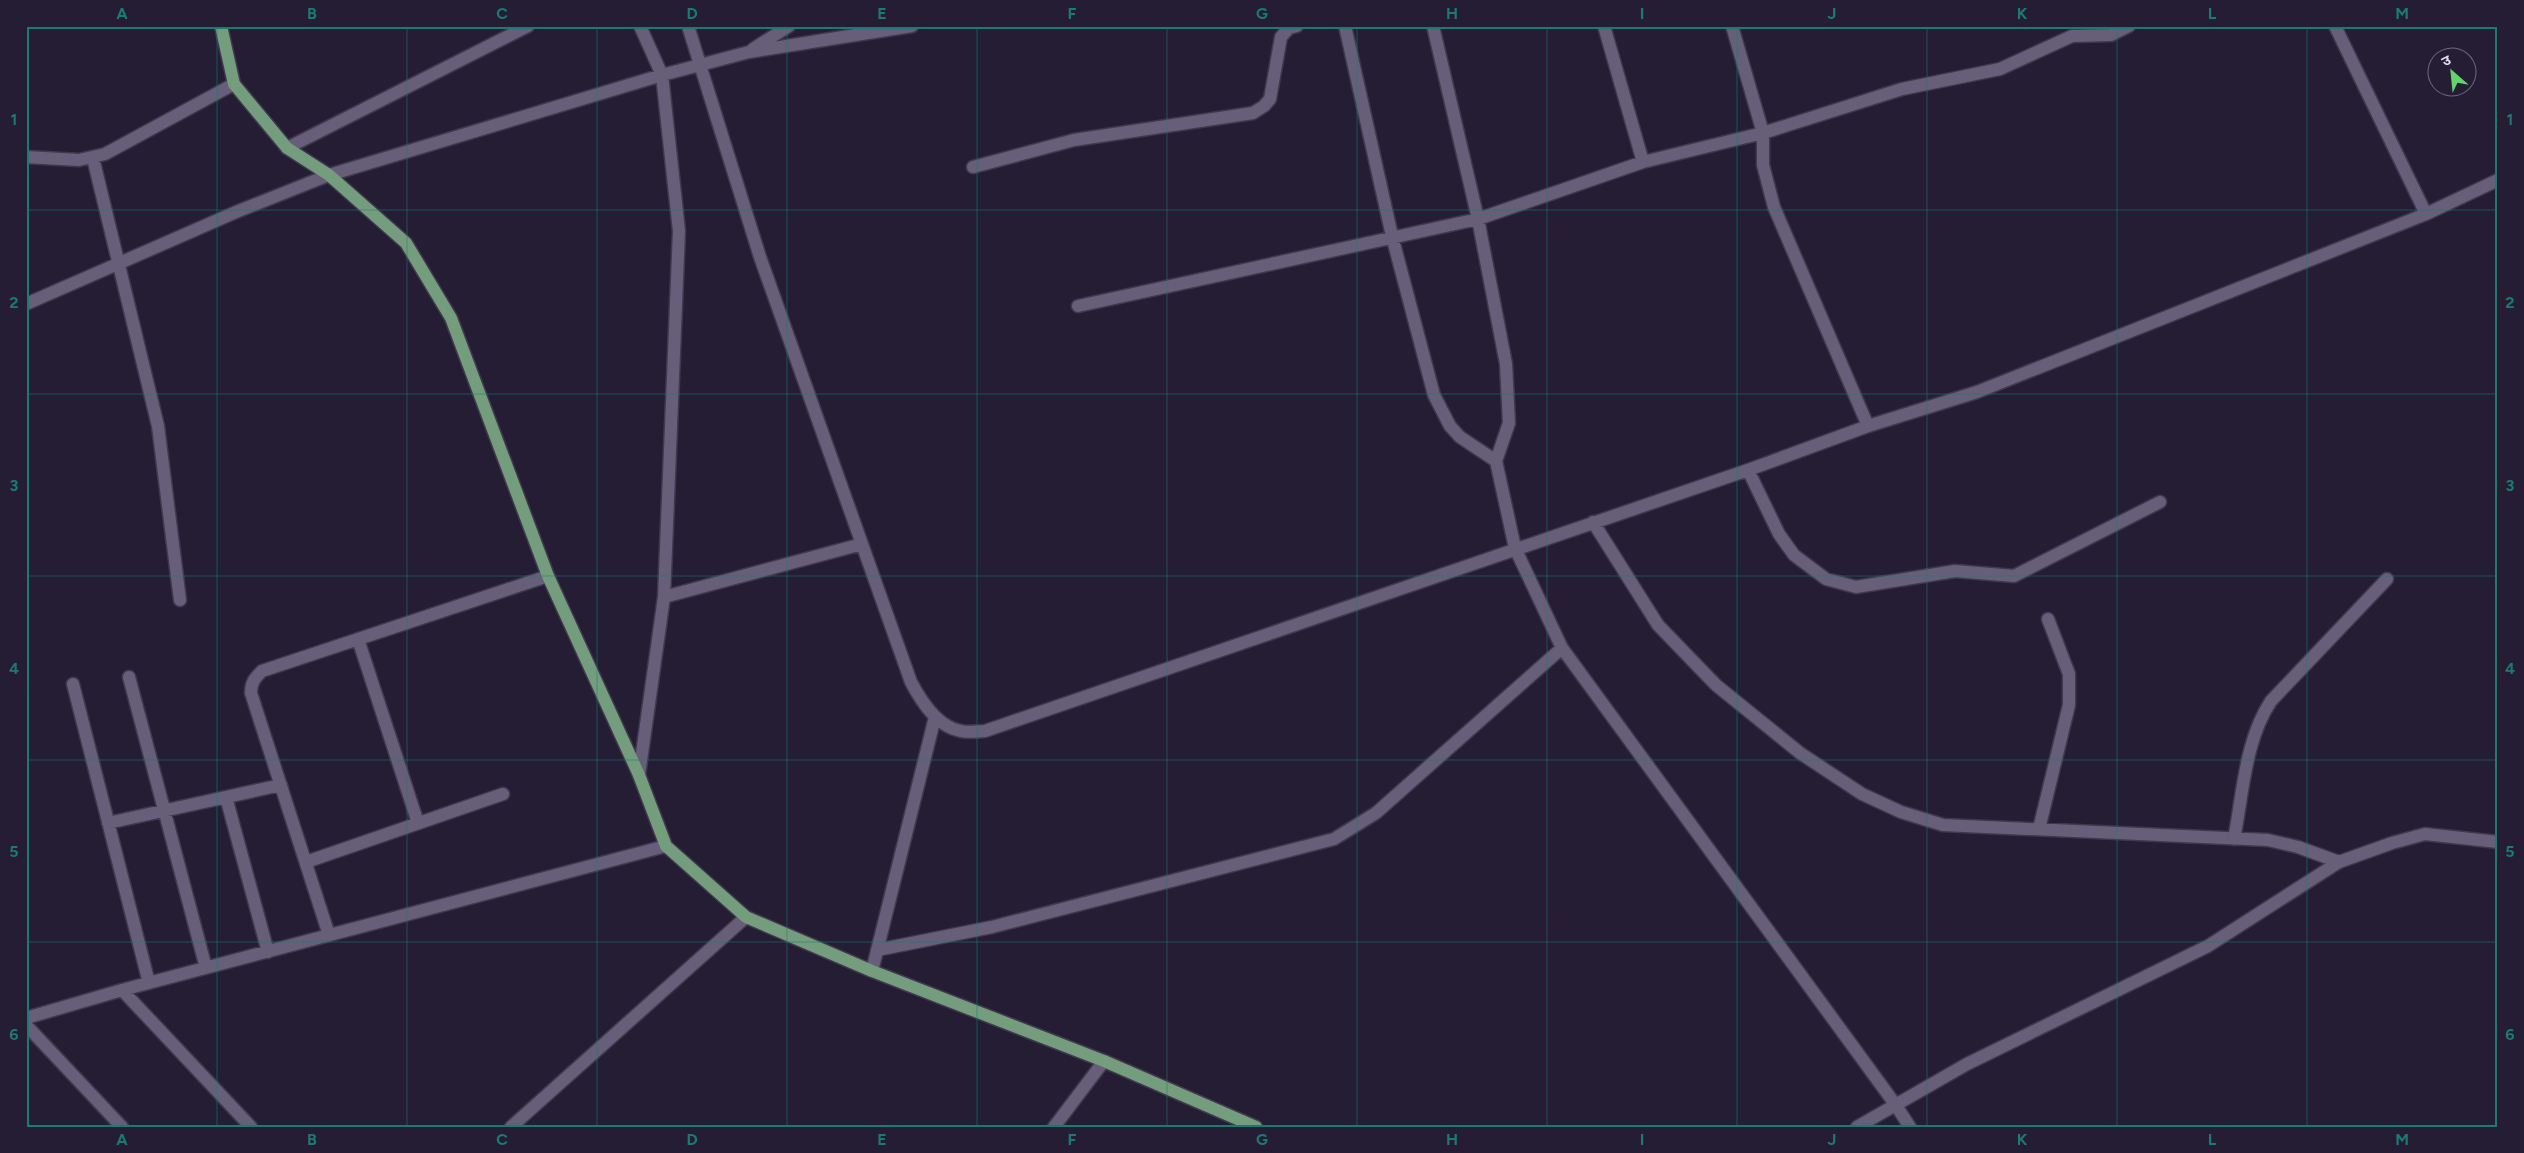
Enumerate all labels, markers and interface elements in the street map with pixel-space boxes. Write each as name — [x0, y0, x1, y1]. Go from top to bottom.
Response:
text: A — [116, 4, 128, 23]
text: B — [307, 4, 317, 23]
text: C — [496, 4, 508, 23]
text: D — [686, 4, 698, 23]
text: E — [877, 4, 887, 23]
text: F — [1068, 4, 1077, 23]
text: G — [1256, 4, 1268, 23]
text: H — [1446, 4, 1458, 23]
text: I — [1640, 4, 1644, 23]
text: J — [1828, 4, 1836, 23]
text: K — [2017, 4, 2028, 23]
text: L — [2208, 4, 2217, 23]
text: M — [2395, 4, 2409, 23]
north arrow — [2426, 48, 2476, 98]
text: उ — [2439, 51, 2455, 70]
text: 1 — [11, 110, 17, 129]
text: 1 — [2507, 110, 2513, 129]
text: 2 — [9, 293, 19, 312]
text: 2 — [2505, 293, 2515, 312]
text: 3 — [10, 476, 19, 495]
text: 3 — [2506, 476, 2515, 495]
text: 4 — [9, 659, 19, 678]
text: 4 — [2505, 659, 2515, 678]
text: 5 — [9, 842, 19, 861]
text: 5 — [2505, 842, 2515, 861]
text: 6 — [9, 1025, 19, 1044]
text: 6 — [2505, 1025, 2515, 1044]
text: A — [116, 1130, 128, 1149]
text: B — [307, 1130, 317, 1149]
text: C — [496, 1130, 508, 1149]
text: D — [686, 1130, 698, 1149]
text: E — [877, 1130, 887, 1149]
text: F — [1068, 1130, 1077, 1149]
text: G — [1256, 1130, 1268, 1149]
text: H — [1446, 1130, 1458, 1149]
text: I — [1640, 1130, 1644, 1149]
text: J — [1828, 1130, 1836, 1149]
text: K — [2017, 1130, 2028, 1149]
text: L — [2208, 1130, 2217, 1149]
text: M — [2395, 1130, 2409, 1149]

